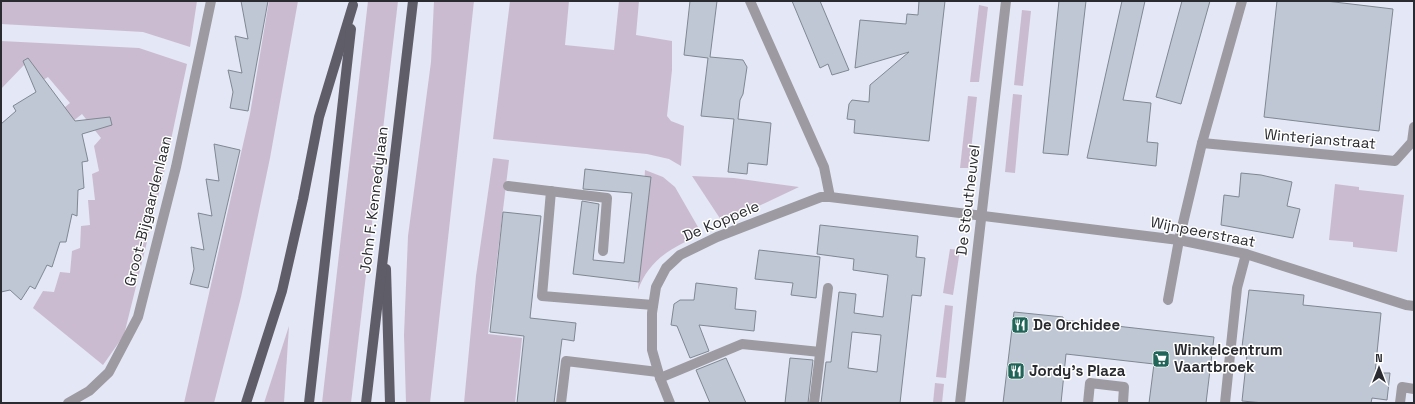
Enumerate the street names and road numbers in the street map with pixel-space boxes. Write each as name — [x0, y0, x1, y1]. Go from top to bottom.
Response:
street label: Winterjanstraat — [1263, 124, 1377, 153]
street label: John F. Kennedylaan — [355, 125, 392, 275]
street label: Groot-Bijgaardenlaan — [120, 134, 175, 288]
street label: De Stoutheuvel — [951, 143, 984, 256]
street label: De Koppele — [680, 196, 762, 245]
street label: Wijnpeerstraat — [1149, 212, 1257, 251]

